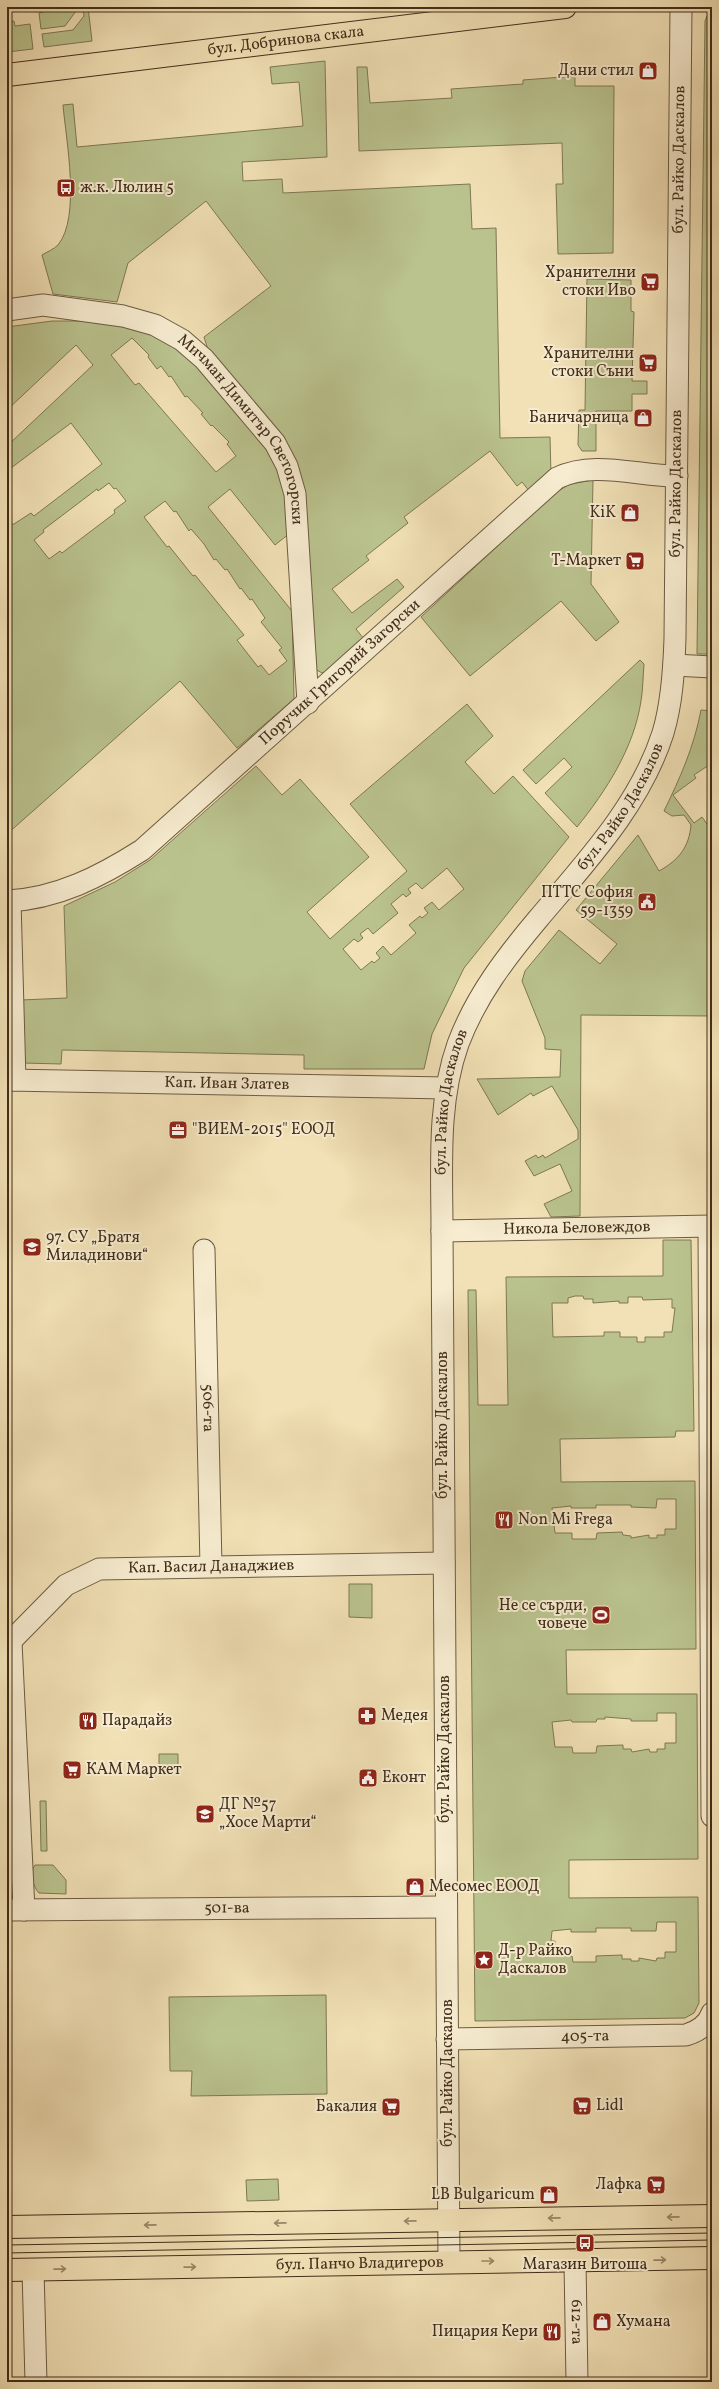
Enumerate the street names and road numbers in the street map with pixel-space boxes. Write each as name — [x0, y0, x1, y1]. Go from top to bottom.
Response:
street label: бул. Добринова скала — [206, 21, 366, 61]
street label: бул. Райко Даскалов — [668, 86, 691, 234]
street label: Мичман Димитър Светогорски — [172, 329, 308, 526]
street label: бул. Райко Даскалов — [665, 410, 688, 558]
street label: Поручик Григорий Загорски — [255, 594, 426, 751]
street label: бул. Райко Даскалов — [572, 740, 669, 876]
street label: бул. Райко Даскалов — [430, 1026, 474, 1175]
street label: Кап. Иван Златев — [164, 1072, 290, 1096]
street label: Никола Беловеждов — [503, 1216, 651, 1241]
street label: бул. Райко Даскалов — [432, 1351, 454, 1499]
street label: 506-та — [196, 1384, 219, 1432]
street label: Кап. Васил Данаджиев — [128, 1555, 295, 1579]
street label: бул. Райко Даскалов — [434, 1675, 456, 1823]
street label: 501-ва — [204, 1897, 250, 1920]
street label: бул. Райко Даскалов — [437, 1999, 459, 2147]
street label: 405-та — [560, 2025, 610, 2048]
street label: бул. Панчо Владигеров — [276, 2252, 444, 2276]
street label: 612-та — [565, 2299, 587, 2345]

